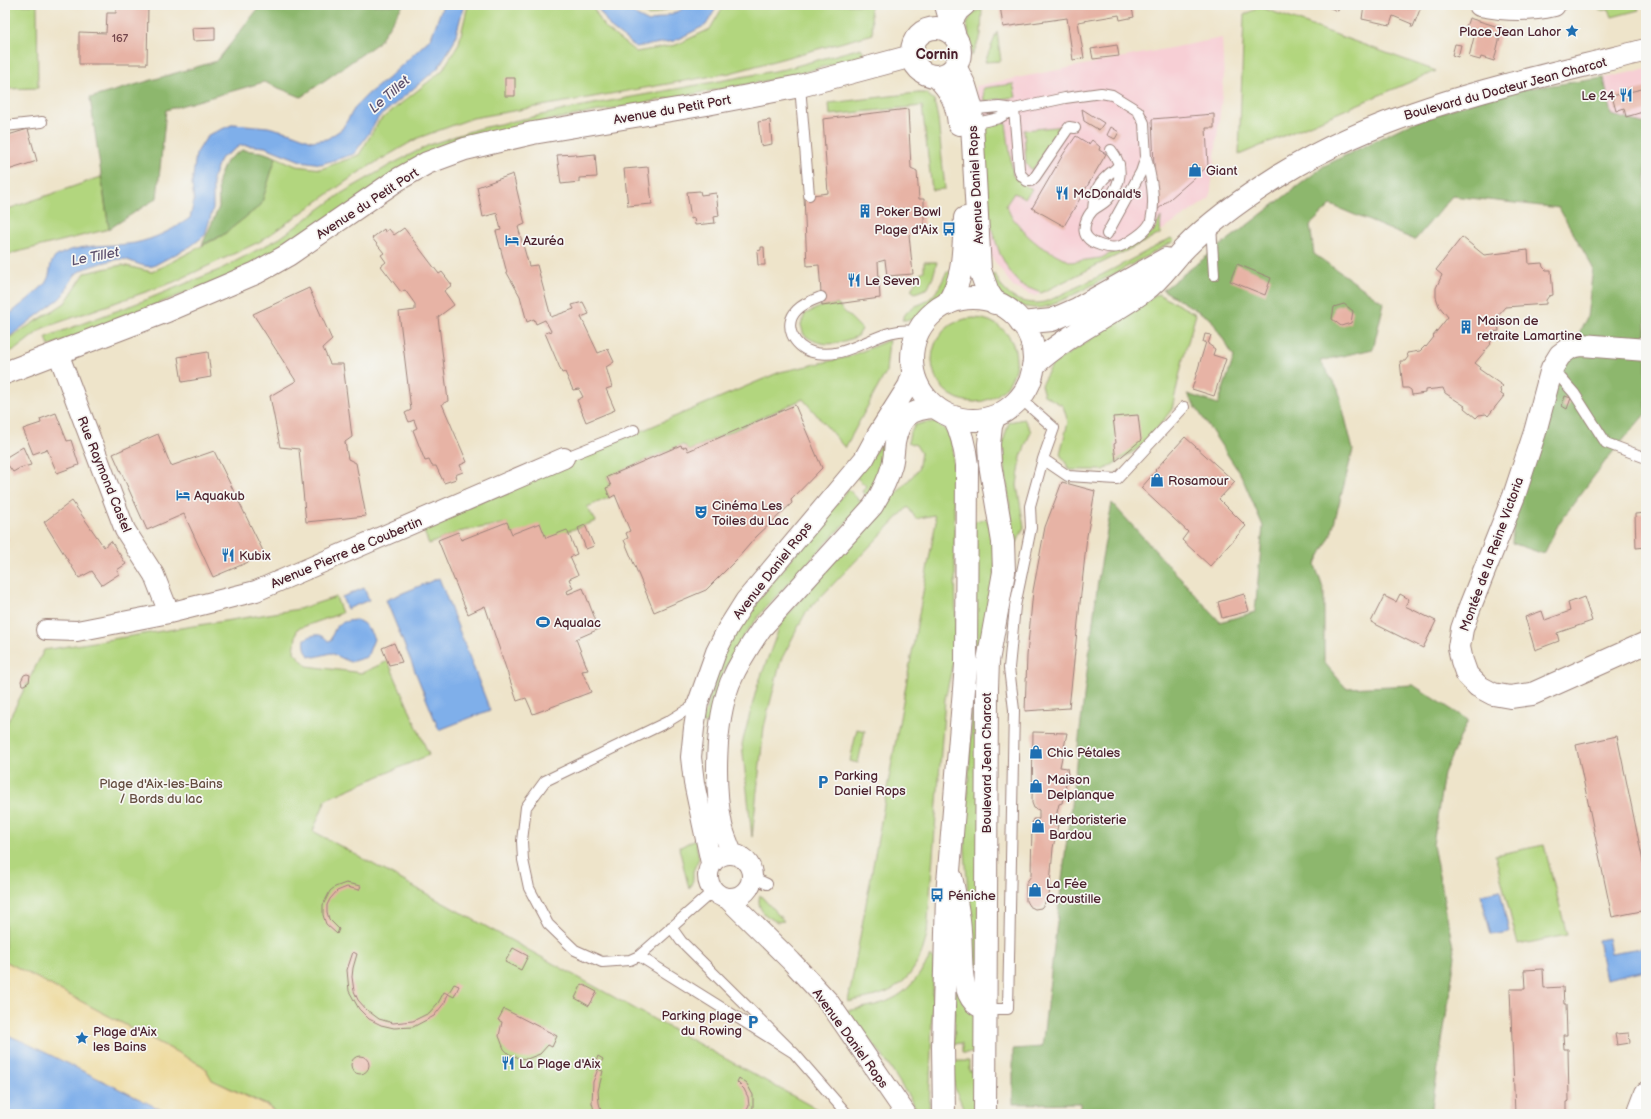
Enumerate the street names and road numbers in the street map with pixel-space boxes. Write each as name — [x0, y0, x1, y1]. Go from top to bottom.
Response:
street label: Boulevard du Docteur Jean Charcot — [1402, 54, 1608, 124]
street label: Avenue du Petit Port — [612, 92, 732, 128]
street label: Avenue Daniel Rops — [965, 125, 987, 245]
street label: Avenue du Petit Port — [313, 165, 422, 243]
street label: Rue Raymond Castel — [73, 414, 135, 535]
street label: Montée de la Reine Victoria — [1457, 475, 1527, 634]
street label: Avenue Pierre de Coubertin — [268, 514, 425, 592]
street label: Avenue Daniel Rops — [730, 518, 816, 622]
street label: Boulevard Jean Charcot — [979, 693, 995, 833]
street label: Avenue Daniel Rops — [809, 986, 892, 1092]

